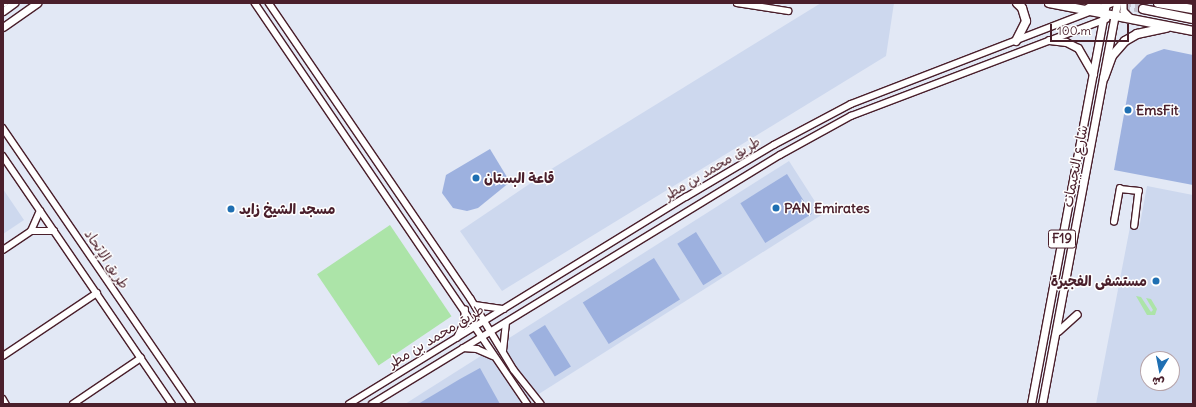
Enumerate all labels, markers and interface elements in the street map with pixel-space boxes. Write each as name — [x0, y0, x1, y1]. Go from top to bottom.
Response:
scale bar — [1052, 16, 1131, 42]
text: 100 m — [1057, 23, 1091, 38]
place label: EmsFit — [1136, 102, 1179, 118]
marker: EmsFit — [1123, 105, 1133, 115]
street label: شارع النجيمات — [1059, 123, 1091, 209]
street label: طريق محمد بن مطر — [661, 133, 763, 203]
place label: قاعة البستان — [484, 170, 554, 186]
marker: قاعة البستان — [471, 173, 481, 183]
place label: PAN Emirates — [784, 200, 870, 216]
place label: مسجد الشيخ زايد — [239, 201, 335, 217]
marker: PAN Emirates — [771, 203, 781, 213]
marker: مسجد الشيخ زايد — [226, 204, 236, 214]
street label: طريق اﻹتحاد — [81, 226, 133, 292]
road number: F19 — [1048, 228, 1076, 250]
place label: مستشفى الفجيرة — [1051, 273, 1147, 289]
marker: مستشفى الفجيرة — [1150, 275, 1162, 287]
street label: طريق محمد بن مطر — [385, 301, 487, 371]
north arrow — [1140, 351, 1180, 391]
text: ش — [1151, 374, 1165, 390]

